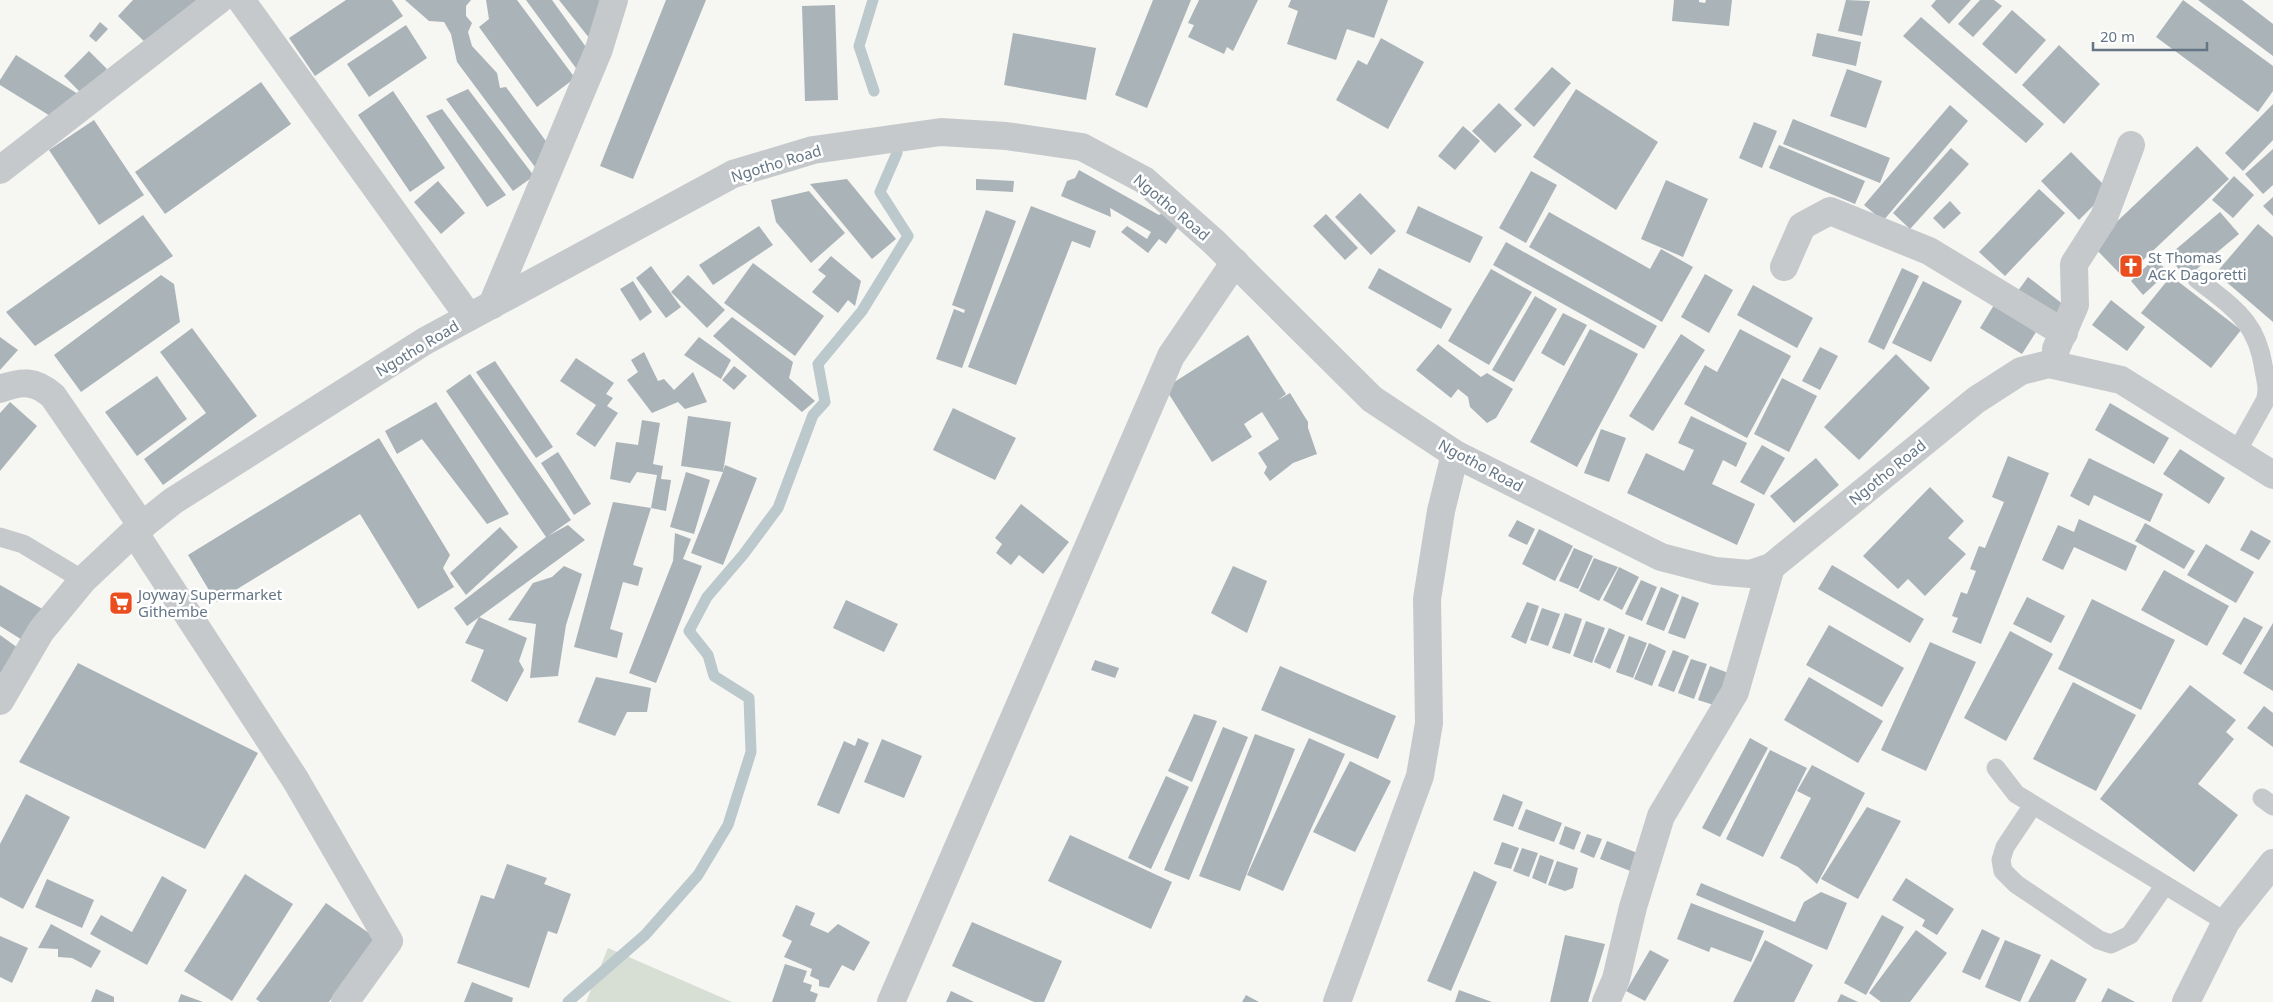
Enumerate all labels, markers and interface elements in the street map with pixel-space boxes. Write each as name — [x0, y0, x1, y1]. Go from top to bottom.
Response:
scale bar — [2093, 20, 2207, 52]
text: 20 m — [2100, 26, 2135, 46]
street label: Ngotho Road — [728, 140, 824, 186]
street label: Ngotho Road — [1130, 169, 1214, 245]
place label: St Thomas ACK Dagoretti — [2148, 247, 2247, 284]
church icon: St Thomas ACK Dagoretti — [2118, 253, 2144, 279]
street label: Ngotho Road — [372, 315, 462, 381]
street label: Ngotho Road — [1435, 434, 1527, 496]
street label: Ngotho Road — [1844, 435, 1930, 509]
place label: Joyway Supermarket Githembe — [136, 584, 283, 621]
supermarket icon: Joyway Supermarket Githembe — [108, 590, 134, 616]

